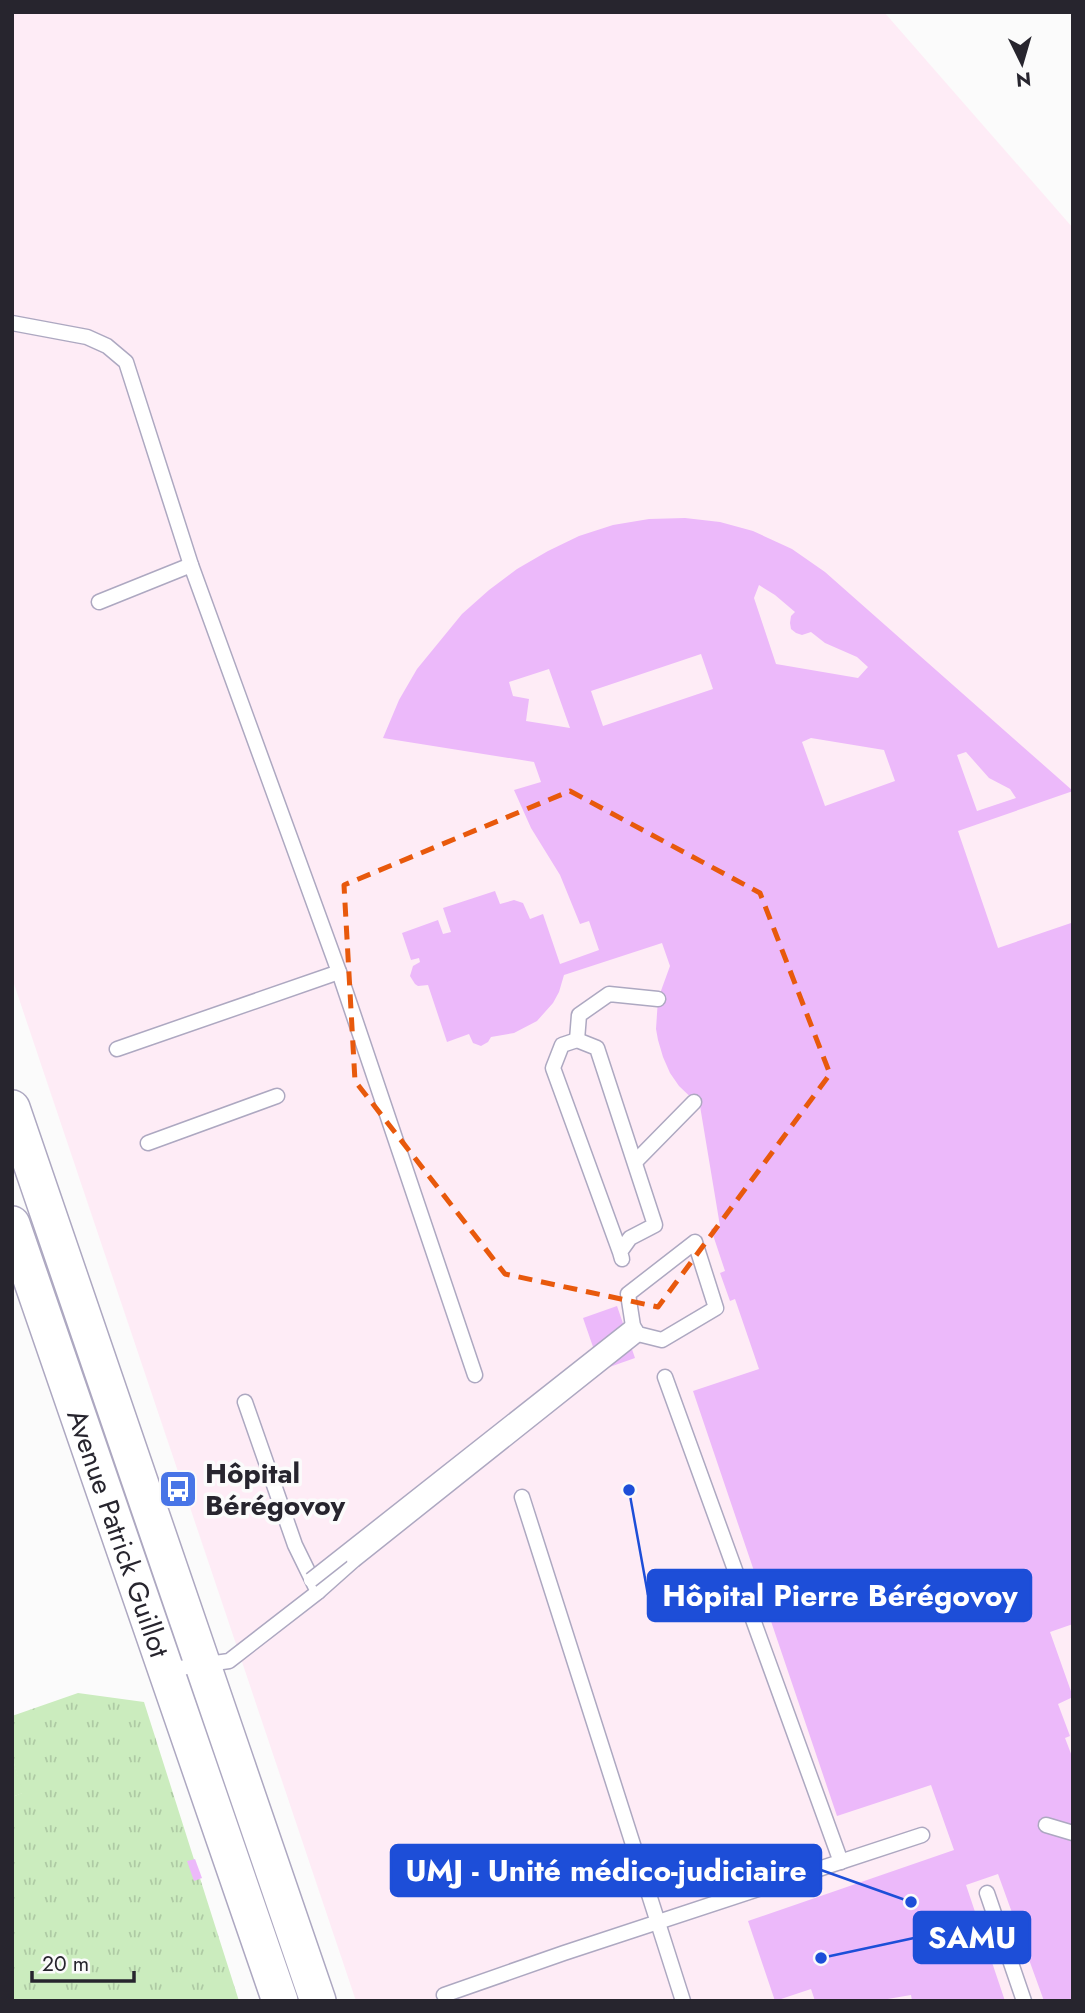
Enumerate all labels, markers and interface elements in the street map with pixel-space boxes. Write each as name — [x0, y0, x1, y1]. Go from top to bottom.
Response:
north arrow — [987, 28, 1057, 98]
text: N — [1015, 65, 1032, 94]
street label: Avenue Patrick Guillot — [56, 1404, 180, 1663]
place label: Hôpital Bérégovoy — [205, 1453, 345, 1526]
bus stop icon: Hôpital Bérégovoy — [157, 1468, 199, 1510]
callout: Hôpital Pierre Bérégovoy — [648, 1570, 1031, 1621]
text: Hôpital Pierre Bérégovoy — [662, 1574, 1018, 1617]
callout: UMJ - Unité médico-judiciaire — [391, 1845, 821, 1896]
text: UMJ - Unité médico-judiciaire — [405, 1849, 807, 1892]
callout: SAMU — [914, 1912, 1030, 1963]
text: SAMU — [928, 1916, 1016, 1959]
scale bar — [32, 1940, 133, 1984]
text: 20 m — [42, 1949, 89, 1979]

